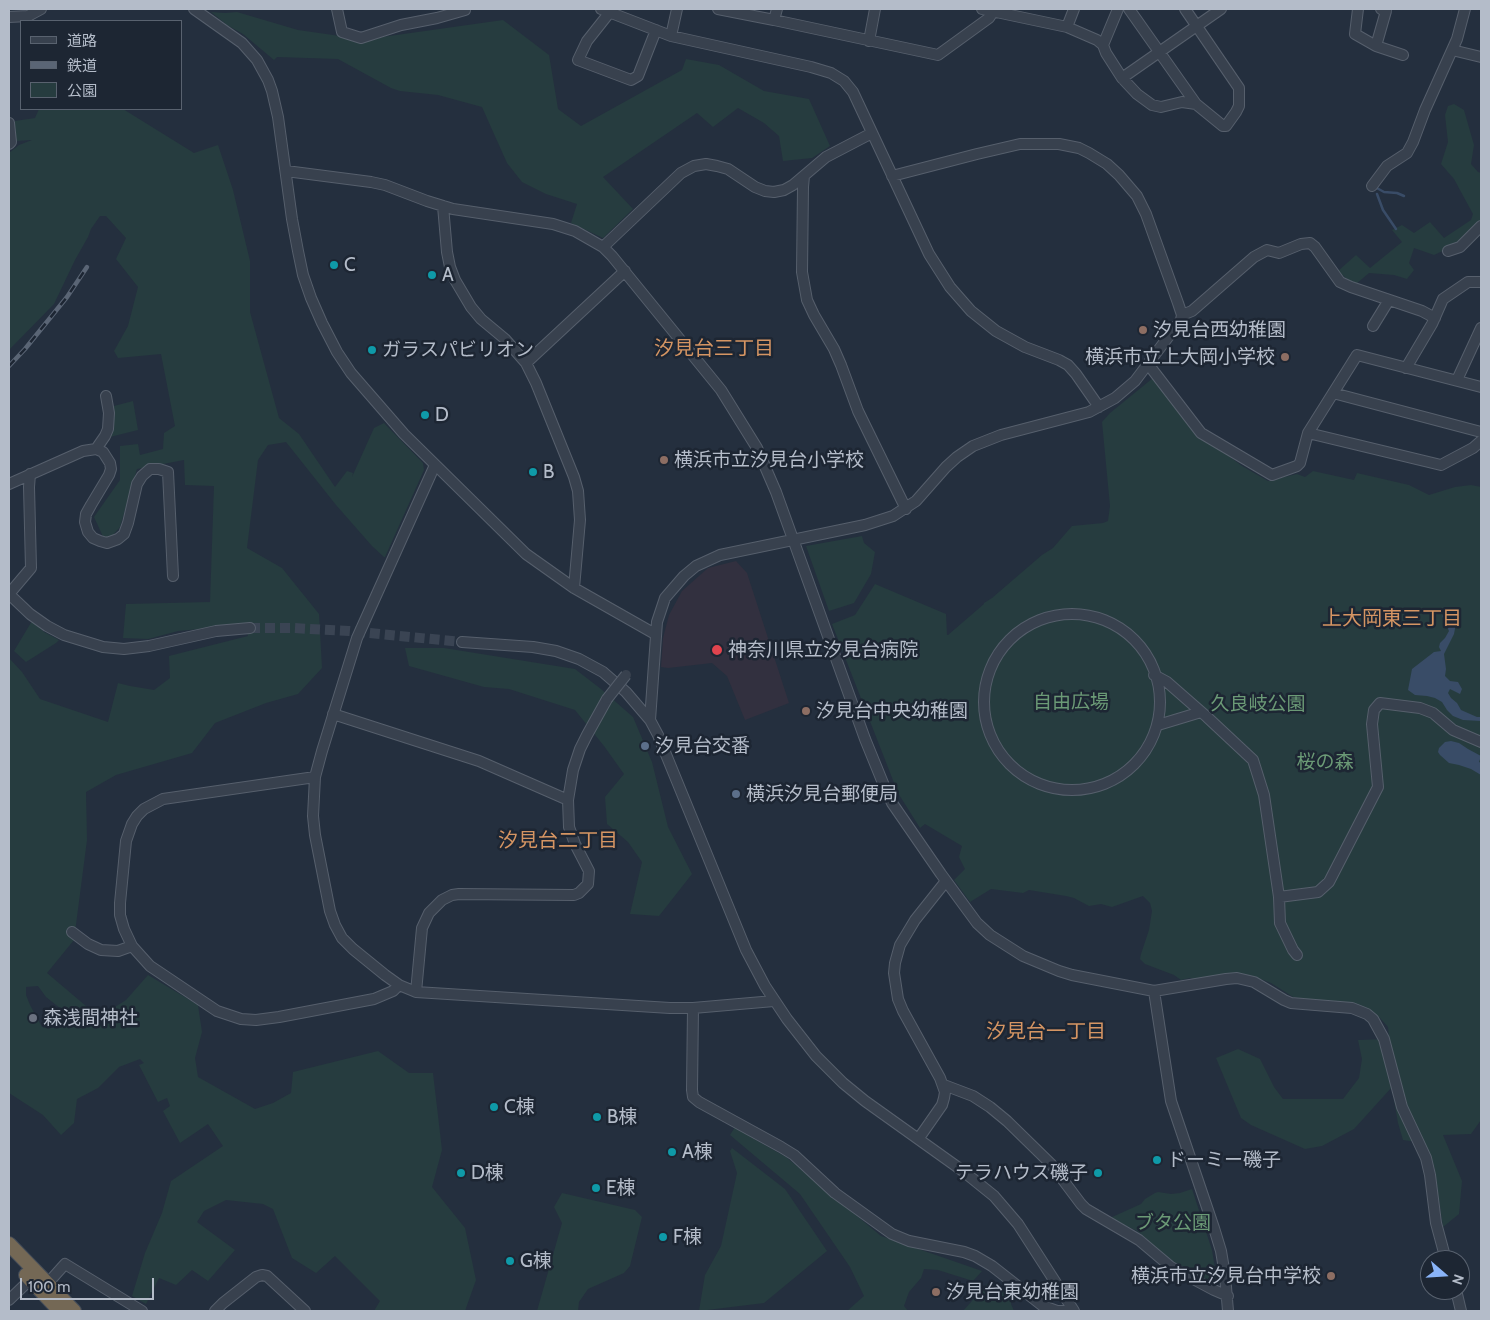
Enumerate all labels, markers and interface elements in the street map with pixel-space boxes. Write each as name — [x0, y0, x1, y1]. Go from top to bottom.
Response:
legend — [20, 20, 182, 110]
text: 道路 — [67, 32, 97, 50]
text: 鉄道 — [67, 57, 97, 75]
text: 公園 — [67, 82, 97, 100]
place label: C — [344, 254, 356, 276]
marker: C — [328, 259, 340, 271]
place label: A — [442, 264, 454, 286]
marker: A — [426, 269, 438, 281]
place label: 汐見台西幼稚園 — [1153, 319, 1286, 341]
marker: 汐見台西幼稚園 — [1137, 324, 1149, 336]
district label: 汐見台三丁目 — [654, 337, 774, 361]
place label: ガラスパビリオン — [382, 339, 534, 361]
marker: ガラスパビリオン — [366, 344, 378, 356]
place label: 横浜市立上大岡小学校 — [1085, 346, 1275, 368]
marker: 横浜市立上大岡小学校 — [1279, 351, 1291, 363]
place label: D — [435, 404, 449, 426]
marker: D — [419, 409, 431, 421]
place label: 横浜市立汐見台小学校 — [674, 449, 864, 471]
marker: 横浜市立汐見台小学校 — [658, 454, 670, 466]
place label: B — [543, 461, 554, 483]
marker: B — [527, 466, 539, 478]
district label: 上大岡東三丁目 — [1322, 607, 1462, 631]
place label: 神奈川県立汐見台病院 — [728, 639, 918, 661]
marker: 神奈川県立汐見台病院 — [710, 643, 724, 657]
park label: 自由広場 — [1033, 691, 1109, 713]
park label: 久良岐公園 — [1211, 693, 1305, 715]
place label: 汐見台中央幼稚園 — [816, 700, 968, 722]
marker: 汐見台中央幼稚園 — [800, 705, 812, 717]
place label: 汐見台交番 — [655, 735, 750, 757]
marker: 汐見台交番 — [639, 740, 651, 752]
park label: 桜の森 — [1297, 751, 1353, 773]
place label: 横浜汐見台郵便局 — [746, 783, 898, 805]
marker: 横浜汐見台郵便局 — [730, 788, 742, 800]
district label: 汐見台二丁目 — [498, 829, 618, 853]
place label: 森浅間神社 — [43, 1007, 138, 1029]
marker: 森浅間神社 — [27, 1012, 39, 1024]
district label: 汐見台一丁目 — [986, 1020, 1106, 1044]
place label: C棟 — [504, 1096, 535, 1118]
marker: C棟 — [488, 1101, 500, 1113]
place label: B棟 — [607, 1106, 637, 1128]
marker: B棟 — [591, 1111, 603, 1123]
place label: A棟 — [682, 1141, 713, 1163]
marker: A棟 — [666, 1146, 678, 1158]
place label: ドーミー磯子 — [1167, 1149, 1281, 1171]
marker: ドーミー磯子 — [1151, 1154, 1163, 1166]
place label: D棟 — [471, 1162, 504, 1184]
place label: テラハウス磯子 — [955, 1162, 1088, 1184]
marker: D棟 — [455, 1167, 467, 1179]
marker: テラハウス磯子 — [1092, 1167, 1104, 1179]
place label: E棟 — [606, 1177, 636, 1199]
marker: E棟 — [590, 1182, 602, 1194]
park label: ブタ公園 — [1135, 1212, 1211, 1234]
place label: F棟 — [673, 1226, 702, 1248]
marker: F棟 — [657, 1231, 669, 1243]
place label: G棟 — [520, 1250, 552, 1272]
north arrow — [1420, 1250, 1470, 1300]
marker: G棟 — [504, 1255, 516, 1267]
place label: 横浜市立汐見台中学校 — [1131, 1265, 1321, 1287]
scale bar — [22, 1268, 156, 1300]
marker: 横浜市立汐見台中学校 — [1325, 1270, 1337, 1282]
text: N — [1448, 1272, 1468, 1287]
text: 100 m — [28, 1278, 70, 1296]
place label: 汐見台東幼稚園 — [946, 1281, 1079, 1303]
marker: 汐見台東幼稚園 — [930, 1286, 942, 1298]

